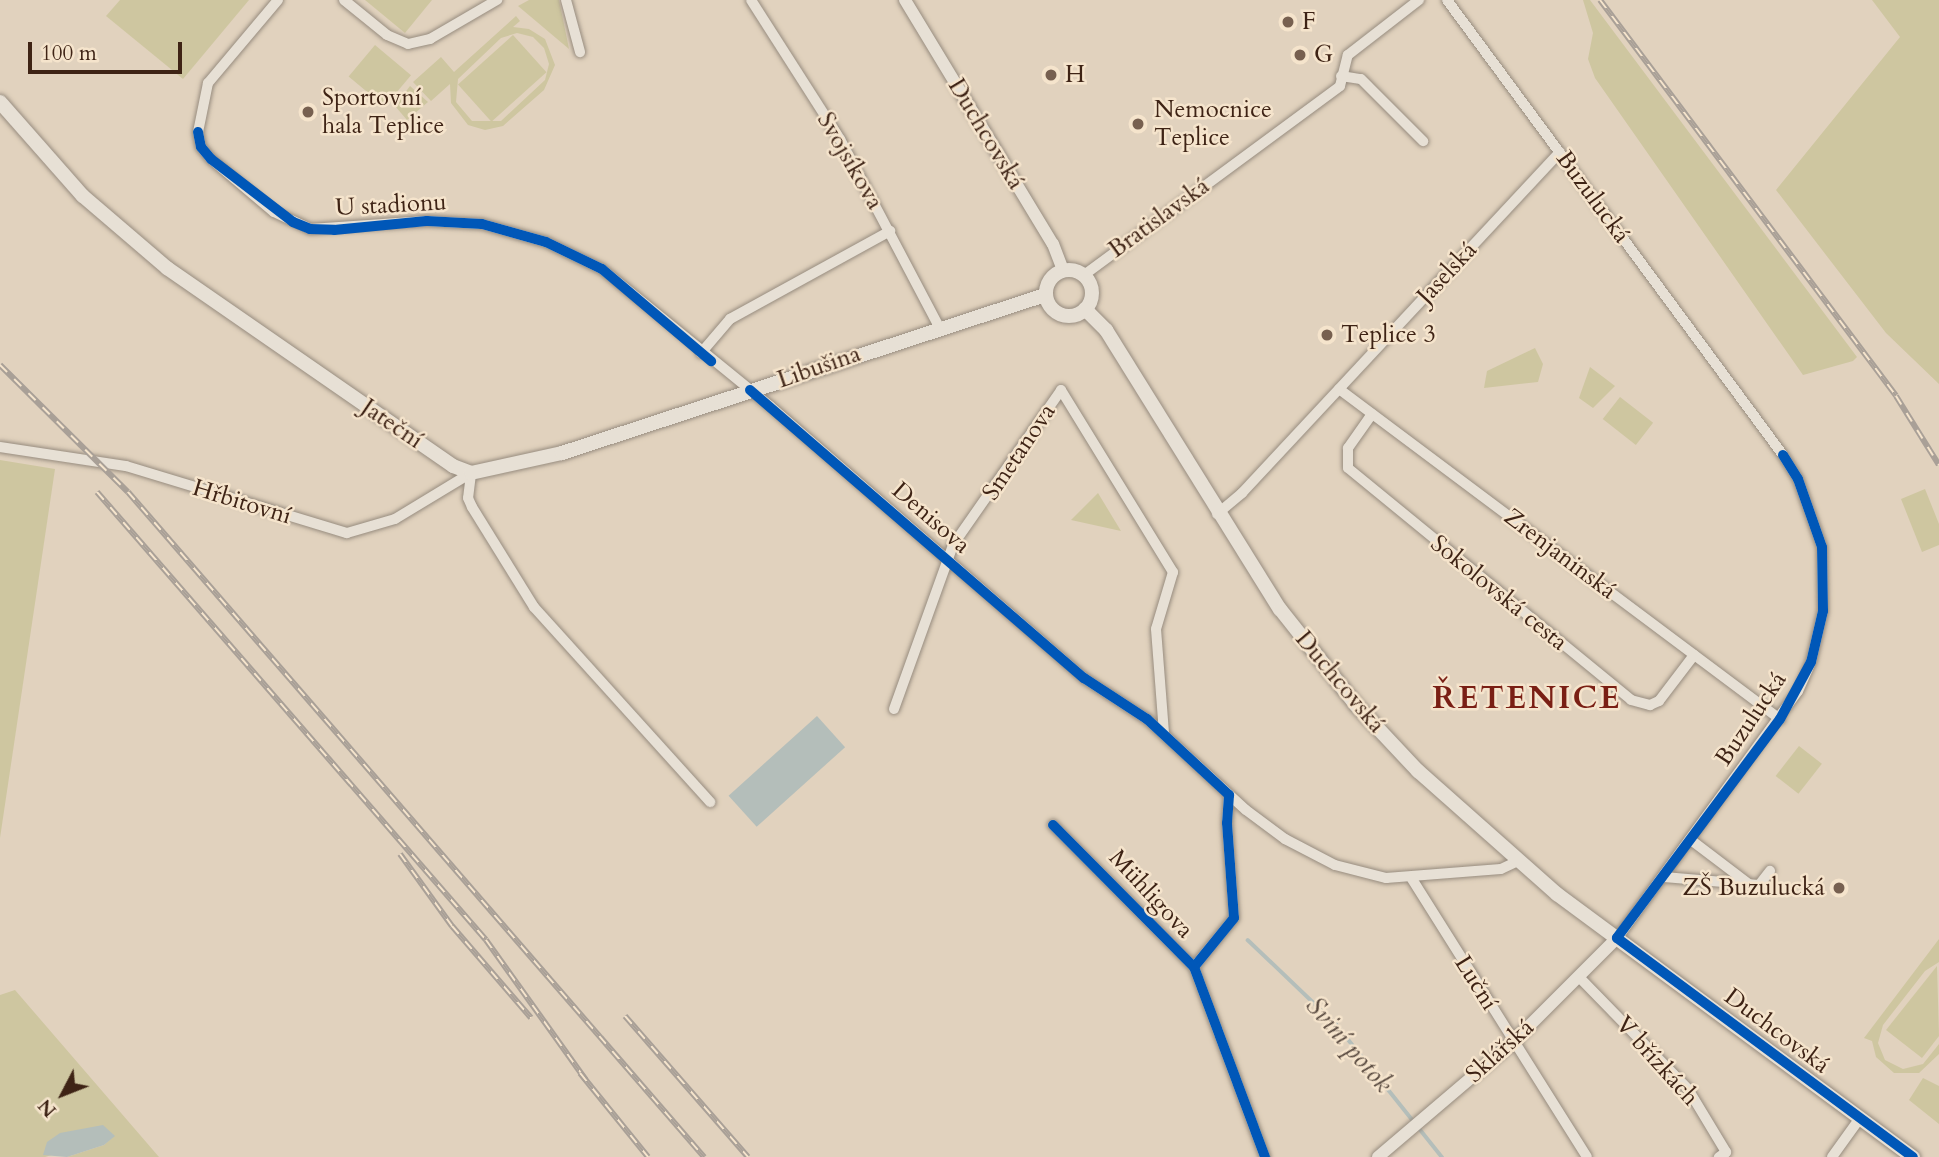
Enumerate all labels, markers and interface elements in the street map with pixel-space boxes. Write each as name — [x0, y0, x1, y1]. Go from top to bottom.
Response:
place label: F — [1302, 8, 1316, 36]
marker: F — [1280, 14, 1296, 30]
scale bar — [32, 28, 186, 72]
text: 100 m — [41, 39, 97, 68]
place label: G — [1314, 41, 1333, 69]
marker: G — [1292, 47, 1308, 63]
place label: H — [1065, 61, 1085, 89]
marker: H — [1043, 67, 1059, 83]
street label: Duchcovská — [942, 73, 1030, 195]
place label: Sportovní hala Teplice — [322, 84, 444, 140]
place label: Nemocnice Teplice — [1154, 96, 1272, 152]
marker: Sportovní hala Teplice — [300, 104, 316, 120]
street label: Svojsíkova — [811, 107, 889, 215]
marker: Nemocnice Teplice — [1128, 114, 1148, 134]
street label: Buzulucká — [1550, 145, 1636, 249]
street label: Bratislavská — [1103, 172, 1215, 264]
street label: U stadionu — [335, 188, 447, 222]
street label: Jaselská — [1411, 236, 1483, 310]
place label: Teplice 3 — [1341, 321, 1436, 349]
marker: Teplice 3 — [1319, 327, 1335, 343]
street label: Libušina — [774, 339, 864, 395]
street label: Jateční — [356, 393, 428, 455]
street label: Smetanova — [976, 398, 1062, 506]
street label: Hřbitovní — [189, 473, 295, 531]
street label: Denisova — [886, 476, 976, 560]
street label: Zrenjaninská — [1498, 503, 1622, 605]
street label: Sokolovská cesta — [1425, 529, 1573, 657]
street label: Duchcovská — [1289, 625, 1391, 739]
street label: Buzulucká — [1709, 667, 1793, 771]
district label: ŘETENICE — [1433, 679, 1621, 717]
street label: Mühligova — [1103, 844, 1199, 944]
place label: ZŠ Buzulucká — [1683, 874, 1825, 902]
marker: ZŠ Buzulucká — [1831, 880, 1847, 896]
street label: Luční — [1448, 950, 1504, 1016]
street label: Duchcovská — [1719, 982, 1835, 1080]
water label: Sviní potok — [1299, 991, 1399, 1099]
street label: V břízkách — [1609, 1010, 1705, 1112]
street label: Sklářská — [1460, 1013, 1540, 1089]
north arrow — [28, 1059, 98, 1129]
text: N — [32, 1093, 63, 1123]

